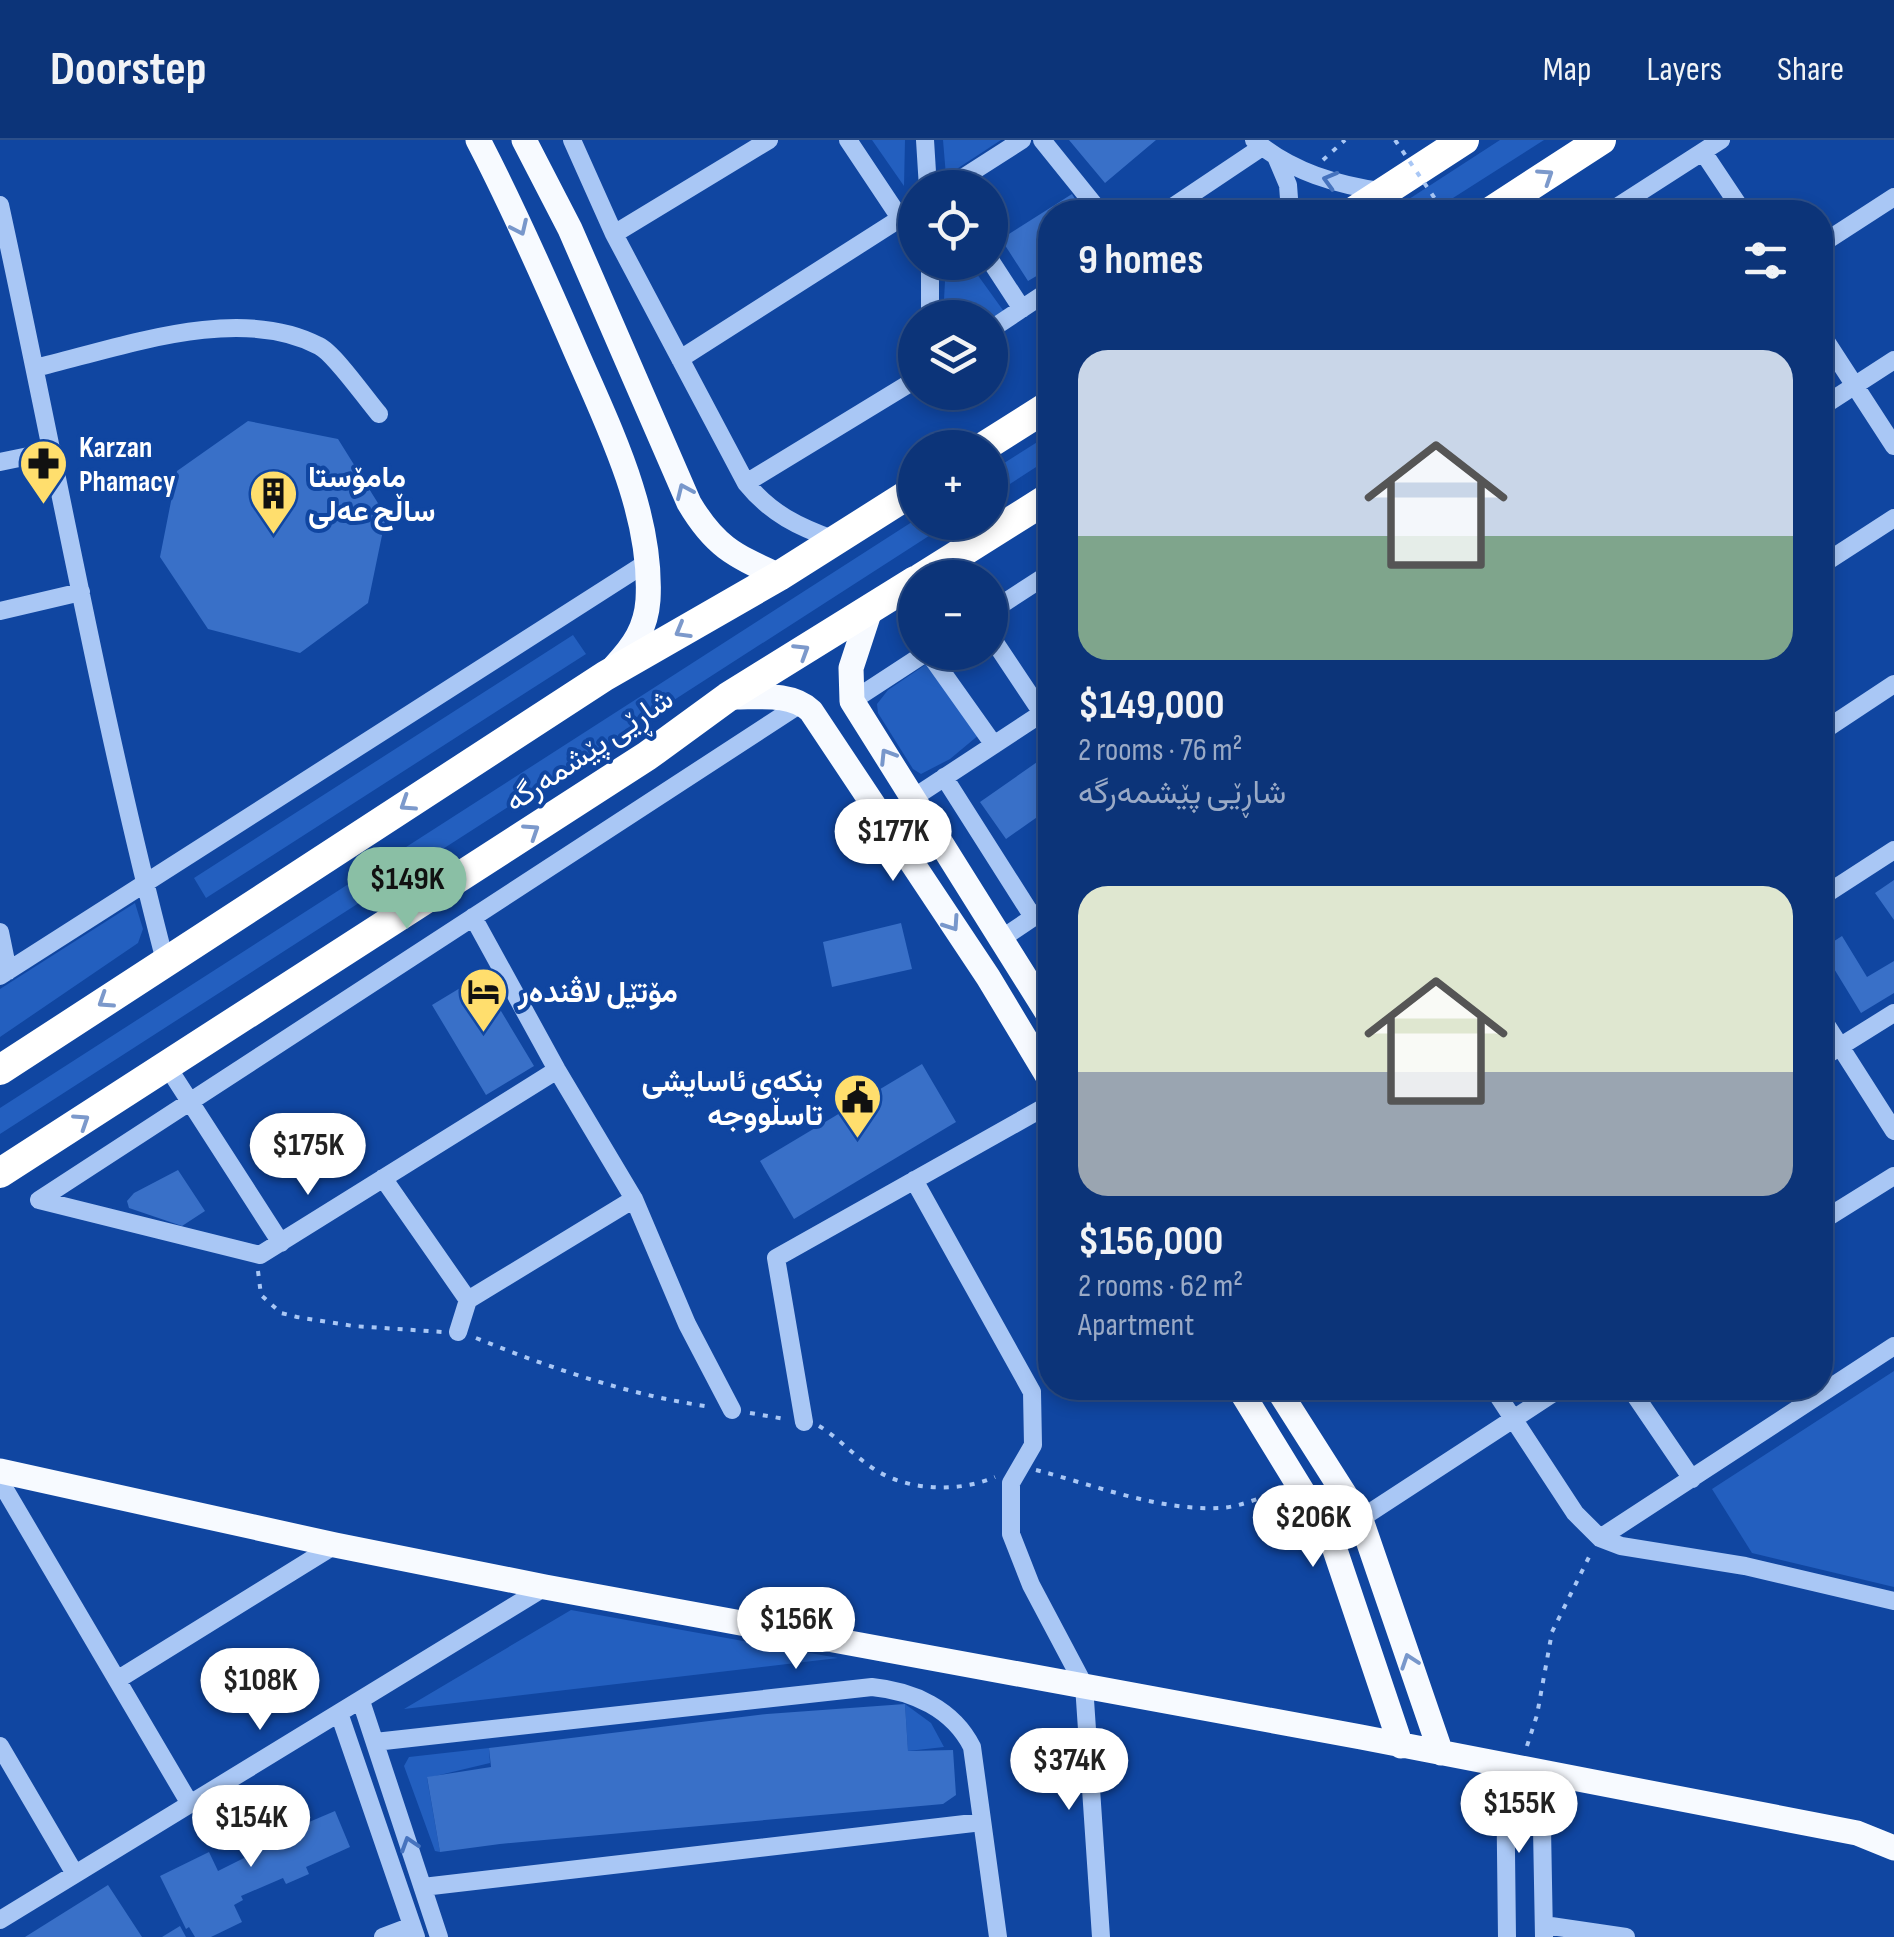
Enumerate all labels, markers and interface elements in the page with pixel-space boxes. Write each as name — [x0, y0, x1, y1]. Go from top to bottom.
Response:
text: Doorstep — [50, 41, 206, 98]
text: Map — [1543, 48, 1591, 91]
text: Layers — [1646, 48, 1722, 91]
text: Share — [1777, 48, 1844, 91]
map controls — [898, 170, 1008, 670]
button: locate — [898, 170, 1008, 280]
one-way arrow — [1535, 170, 1553, 189]
one-way arrow — [1322, 171, 1339, 192]
one-way arrow — [508, 218, 528, 236]
icon: filters — [1738, 233, 1793, 288]
text: 9 homes — [1078, 235, 1203, 286]
button: layers — [898, 300, 1008, 410]
icon: home — [1346, 415, 1526, 595]
place label: Karzan Phamacy — [79, 430, 176, 500]
button: + — [898, 430, 1008, 540]
pharmacy icon: Karzan Phamacy — [18, 438, 70, 506]
place label: مامۆستا ساڵح عەلی — [308, 460, 436, 531]
building icon: مامۆستا ساڵح عەلی — [247, 468, 299, 536]
one-way arrow — [676, 483, 696, 501]
button: − — [898, 560, 1008, 670]
one-way arrow — [675, 619, 693, 639]
one-way arrow — [792, 645, 810, 664]
text: $149,000 — [1078, 680, 1225, 731]
street label: شاڕێی پێشمەرگە — [499, 681, 683, 824]
text: 2 rooms · 76 m² — [1078, 731, 1242, 770]
one-way arrow — [880, 749, 899, 767]
text: شاڕێی پێشمەرگە — [1078, 774, 1286, 813]
one-way arrow — [400, 792, 418, 811]
pin: $177K — [823, 799, 963, 884]
text: $177K — [857, 812, 929, 851]
one-way arrow — [521, 824, 539, 843]
pin: $149K — [337, 847, 477, 932]
text: $149K — [369, 860, 445, 899]
one-way arrow — [940, 914, 959, 932]
icon: home — [1346, 951, 1526, 1131]
hotel icon: مۆتێل لاڤندەر — [457, 966, 509, 1034]
place label: مۆتێل لاڤندەر — [517, 975, 678, 1011]
one-way arrow — [98, 988, 116, 1007]
place label: بنکەی ئاسایشی تاسڵووجە — [641, 1064, 823, 1134]
public building icon: بنکەی ئاسایشی تاسڵووجە — [832, 1072, 884, 1140]
pin: $175K — [238, 1113, 378, 1198]
one-way arrow — [71, 1114, 89, 1133]
text: $175K — [272, 1126, 344, 1165]
text: $156,000 — [1078, 1216, 1223, 1267]
text: 2 rooms · 62 m² — [1078, 1267, 1243, 1306]
text: Apartment — [1078, 1306, 1194, 1345]
pin: $206K — [1243, 1485, 1383, 1570]
text: $206K — [1275, 1498, 1351, 1537]
pin: $156K — [726, 1587, 866, 1672]
text: $156K — [759, 1600, 833, 1639]
pin: $108K — [190, 1648, 330, 1733]
one-way arrow — [1401, 1654, 1421, 1671]
text: $108K — [222, 1661, 298, 1700]
pin: $374K — [999, 1728, 1139, 1813]
text: $374K — [1032, 1741, 1106, 1780]
pin: $155K — [1449, 1771, 1589, 1856]
text: $155K — [1483, 1784, 1555, 1823]
pin: $154K — [181, 1785, 321, 1870]
text: $154K — [214, 1798, 288, 1837]
one-way arrow — [400, 1837, 420, 1854]

